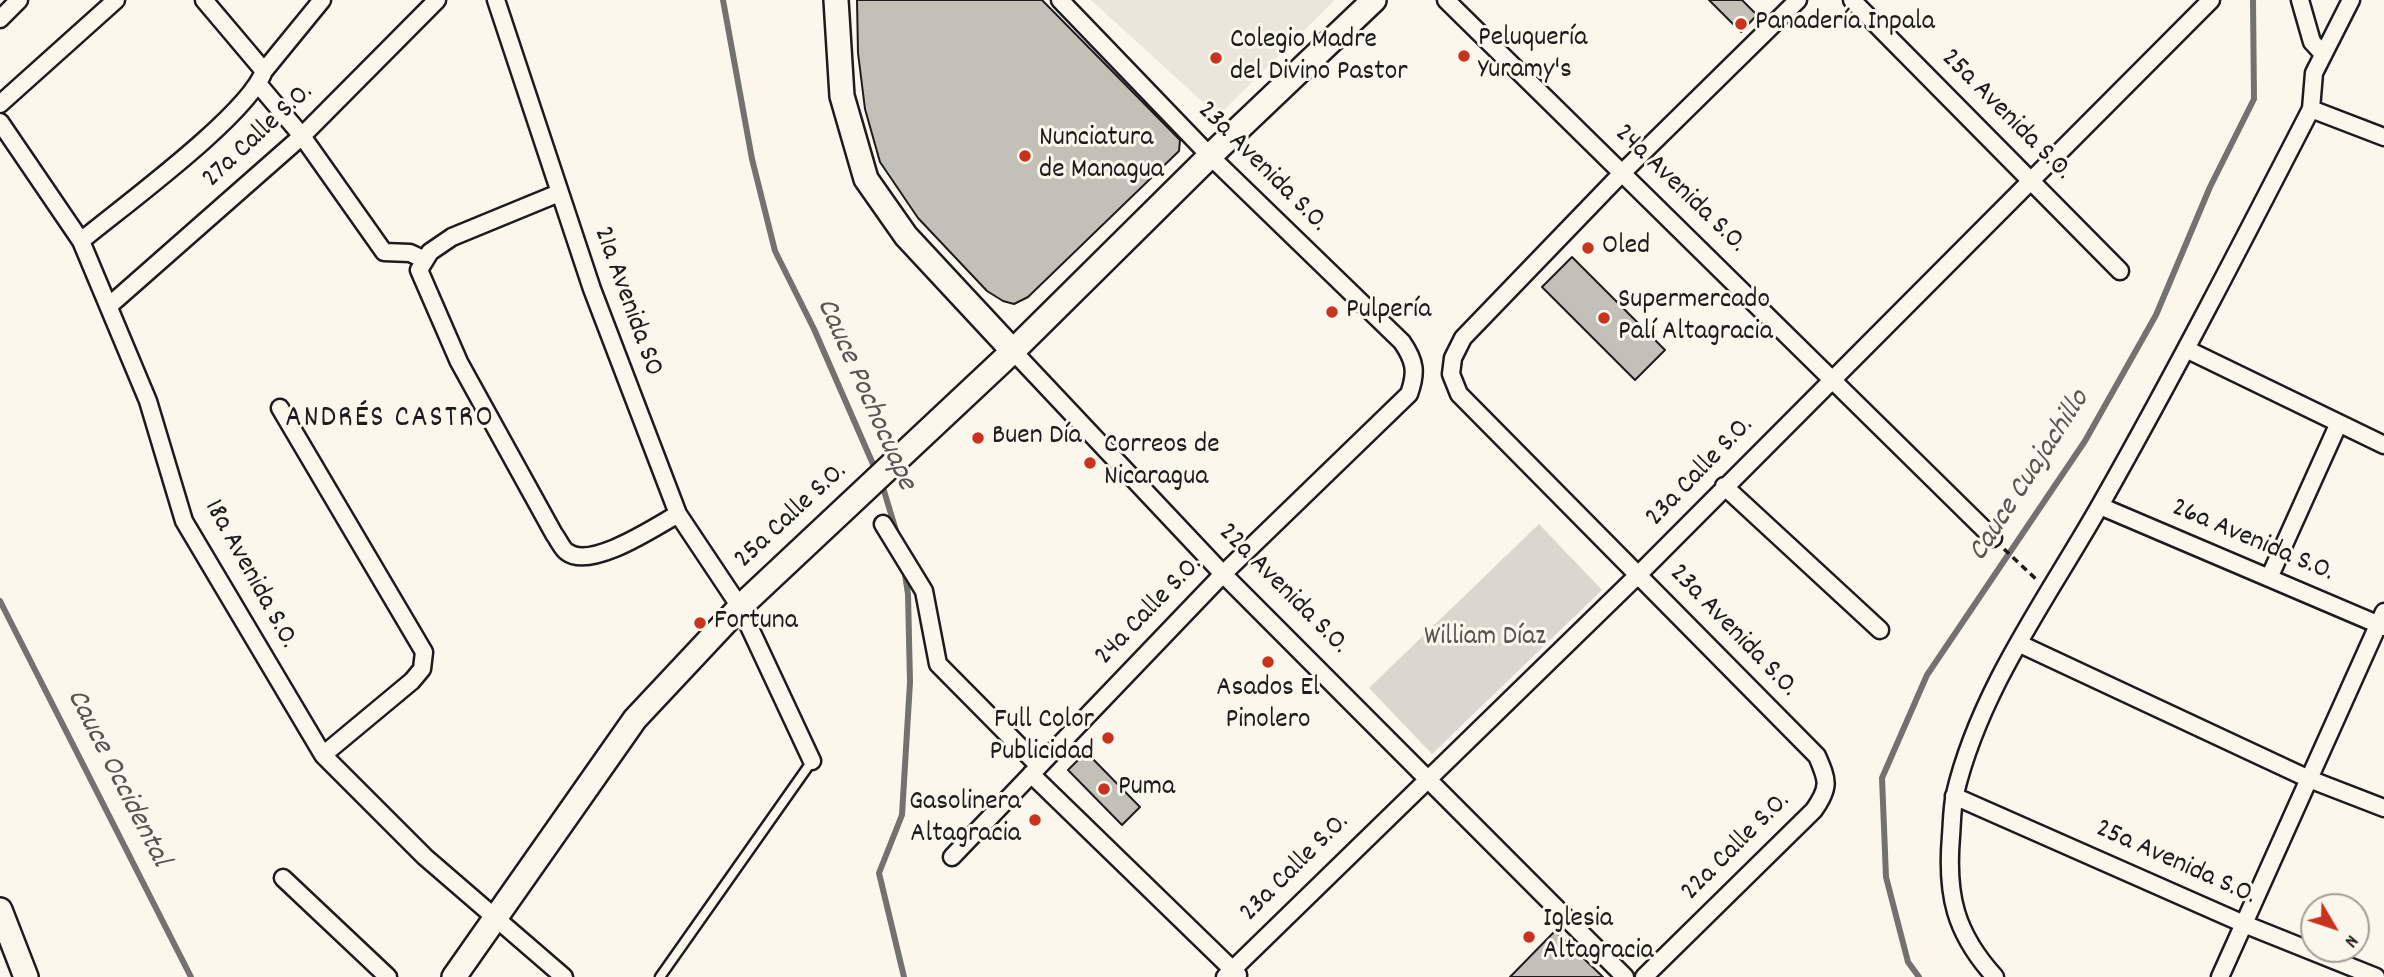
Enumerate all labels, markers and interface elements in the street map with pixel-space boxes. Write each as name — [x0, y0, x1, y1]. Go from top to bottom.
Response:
place label: Panadería Inpala — [1755, 7, 1935, 41]
marker: Panadería Inpala — [1733, 16, 1749, 32]
place label: Peluquería Yuramy's — [1478, 23, 1587, 89]
place label: Colegio Madre del Divino Pastor — [1230, 25, 1408, 91]
street label: 25a Avenida S.O. — [1932, 43, 2078, 189]
marker: Peluquería Yuramy's — [1456, 48, 1472, 64]
marker: Colegio Madre del Divino Pastor — [1208, 50, 1224, 66]
street label: 27a Calle S.O. — [197, 77, 321, 197]
street label: 23a Avenida S.O. — [1188, 95, 1334, 241]
street label: 24a Avenida S.O. — [1606, 118, 1752, 262]
place label: Nunciatura de Managua — [1039, 123, 1164, 189]
marker: Nunciatura de Managua — [1017, 148, 1033, 164]
street label: 21a Avenida SO — [583, 223, 669, 381]
place label: Oled — [1602, 231, 1650, 265]
marker: Oled — [1580, 240, 1596, 256]
place label: Supermercado Palí Altagracia — [1618, 285, 1773, 351]
water label: Cauce Pochocuape — [806, 294, 922, 496]
place label: Pulpería — [1346, 295, 1431, 329]
marker: Pulpería — [1324, 304, 1340, 320]
marker: Supermercado Palí Altagracia — [1596, 310, 1612, 326]
water label: Cauce Cuajachillo — [1962, 385, 2100, 569]
district label: ANDRÉS CASTRO — [287, 403, 493, 439]
street label: 23a Calle S.O. — [1640, 411, 1762, 535]
place label: Buen Día — [992, 421, 1082, 455]
marker: Buen Día — [970, 430, 986, 446]
place label: Correos de Nicaragua — [1104, 430, 1219, 496]
marker: Correos de Nicaragua — [1082, 455, 1098, 471]
street label: 25a Calle S.O. — [729, 456, 855, 578]
street label: 26a Avenida S.O. — [2166, 493, 2338, 591]
street label: 18a Avenida S.O. — [194, 495, 304, 655]
street label: 22a Avenida S.O. — [1209, 517, 1355, 663]
street label: 24a Calle S.O. — [1089, 550, 1211, 674]
street label: 23a Avenida S.O. — [1660, 558, 1804, 706]
place label: Fortuna — [714, 606, 798, 640]
marker: Fortuna — [692, 615, 708, 631]
park label: William Díaz — [1424, 622, 1546, 656]
marker: Asados El Pinolero — [1260, 654, 1276, 670]
place label: Asados El Pinolero — [1216, 673, 1320, 739]
water label: Cauce Occidental — [56, 684, 176, 874]
place label: Full Color Publicidad — [990, 705, 1094, 771]
marker: Full Color Publicidad — [1100, 730, 1116, 746]
place label: Puma — [1118, 772, 1175, 806]
marker: Puma — [1096, 781, 1112, 797]
street label: 22a Calle S.O. — [1675, 786, 1799, 910]
place label: Gasolinera Altagracia — [909, 787, 1021, 853]
street label: 23a Calle S.O. — [1234, 807, 1358, 931]
marker: Gasolinera Altagracia — [1027, 812, 1043, 828]
street label: 25a Avenida S.O. — [2089, 814, 2261, 914]
north arrow — [2300, 893, 2370, 963]
place label: Iglesia Altagracia — [1543, 904, 1654, 970]
text: N — [2337, 928, 2364, 952]
marker: Iglesia Altagracia — [1521, 929, 1537, 945]

